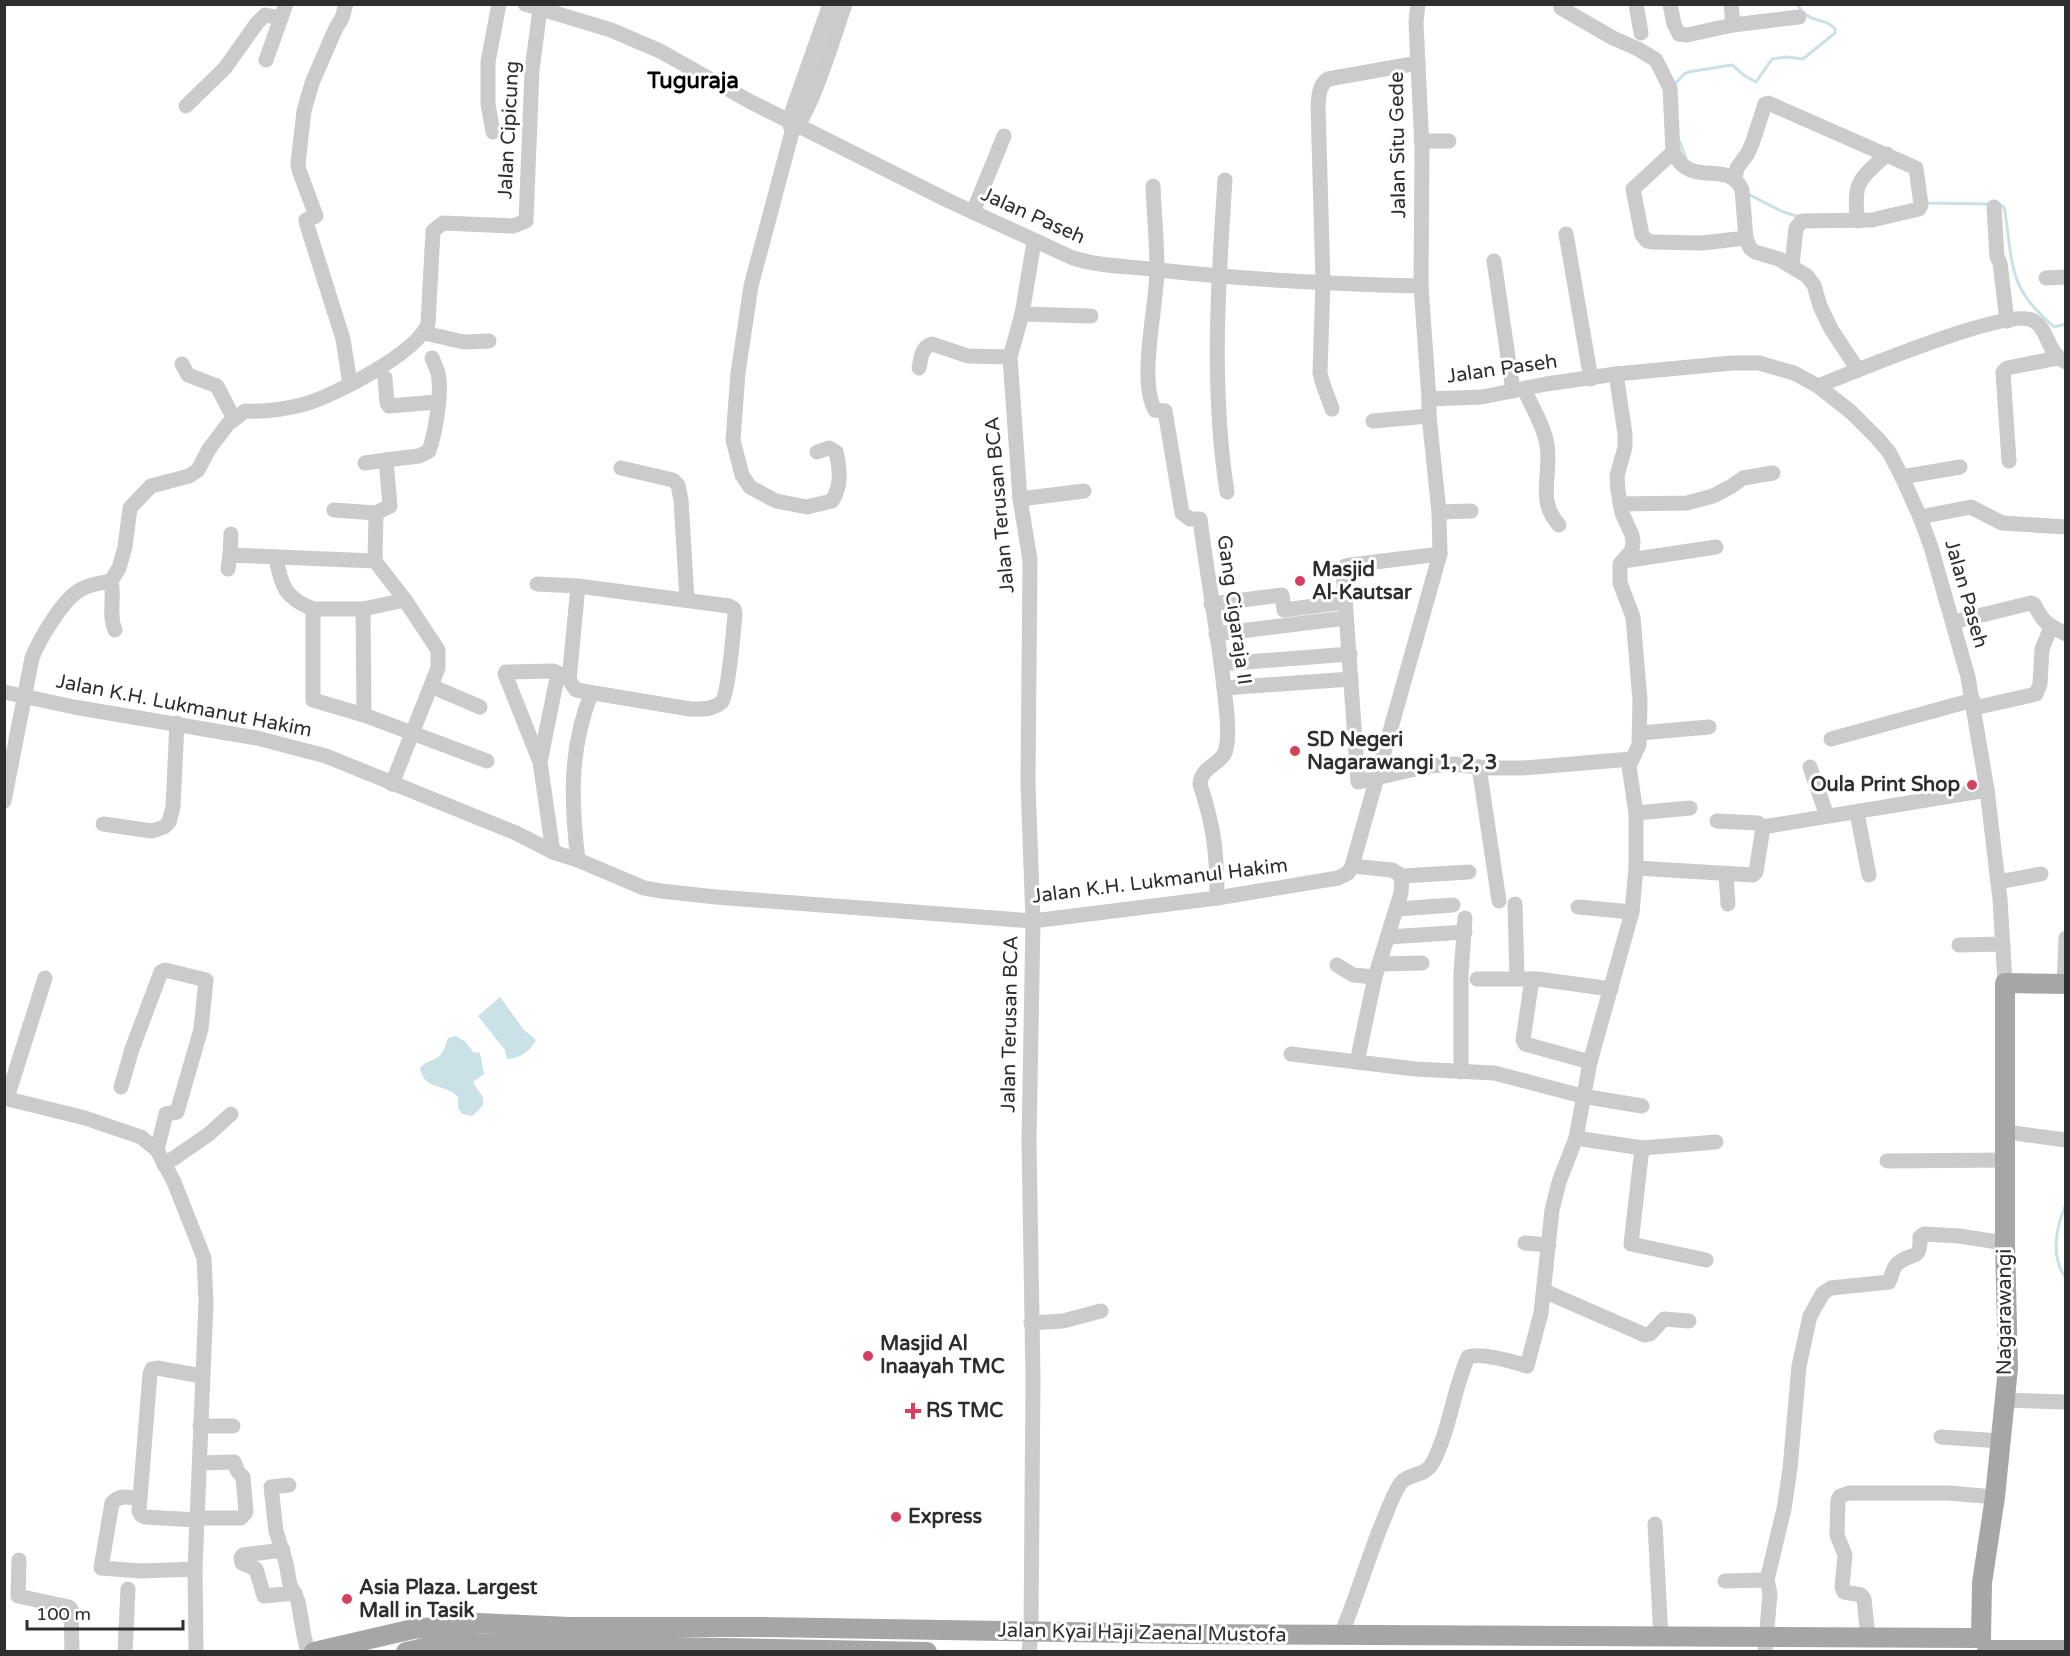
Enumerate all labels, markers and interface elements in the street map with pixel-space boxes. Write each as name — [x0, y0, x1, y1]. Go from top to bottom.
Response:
street label: Jalan Cipicung — [493, 60, 525, 200]
district label: Tuguraja — [646, 68, 739, 94]
street label: Jalan Situ Gede — [1385, 71, 1411, 219]
street label: Jalan Paseh — [977, 182, 1089, 250]
street label: Jalan Paseh — [1445, 349, 1559, 389]
street label: Jalan Terusan BCA — [980, 416, 1020, 594]
street label: Gang Cigaraja II — [1212, 534, 1256, 686]
street label: Jalan Paseh — [1939, 537, 1993, 651]
place label: Masjid Al-Kautsar — [1312, 558, 1412, 605]
marker: Masjid Al-Kautsar — [1293, 574, 1307, 588]
street label: Jalan K.H. Lukmanut Hakim — [54, 669, 314, 743]
place label: SD Negeri Nagarawangi 1, 2, 3 — [1307, 728, 1497, 775]
marker: SD Negeri Nagarawangi 1, 2, 3 — [1288, 744, 1302, 758]
place label: Oula Print Shop — [1811, 773, 1960, 797]
marker: Oula Print Shop — [1965, 778, 1979, 792]
street label: Jalan K.H. Lukmanul Hakim — [1031, 853, 1289, 909]
street label: Jalan Terusan BCA — [996, 935, 1024, 1113]
street label: Nagarawangi — [1993, 1249, 2017, 1375]
place label: Masjid Al Inaayah TMC — [880, 1332, 1005, 1379]
marker: Masjid Al Inaayah TMC — [861, 1349, 875, 1363]
place label: RS TMC — [926, 1399, 1003, 1423]
marker: RS TMC — [904, 1402, 922, 1420]
place label: Express — [908, 1505, 982, 1529]
marker: Express — [889, 1510, 903, 1524]
place label: Asia Plaza. Largest Mall in Tasik — [359, 1576, 538, 1623]
marker: Asia Plaza. Largest Mall in Tasik — [340, 1592, 354, 1606]
scale bar — [27, 1593, 183, 1631]
text: 100 m — [36, 1603, 91, 1625]
street label: Jalan Kyai Haji Zaenal Mustofa — [997, 1618, 1287, 1648]

